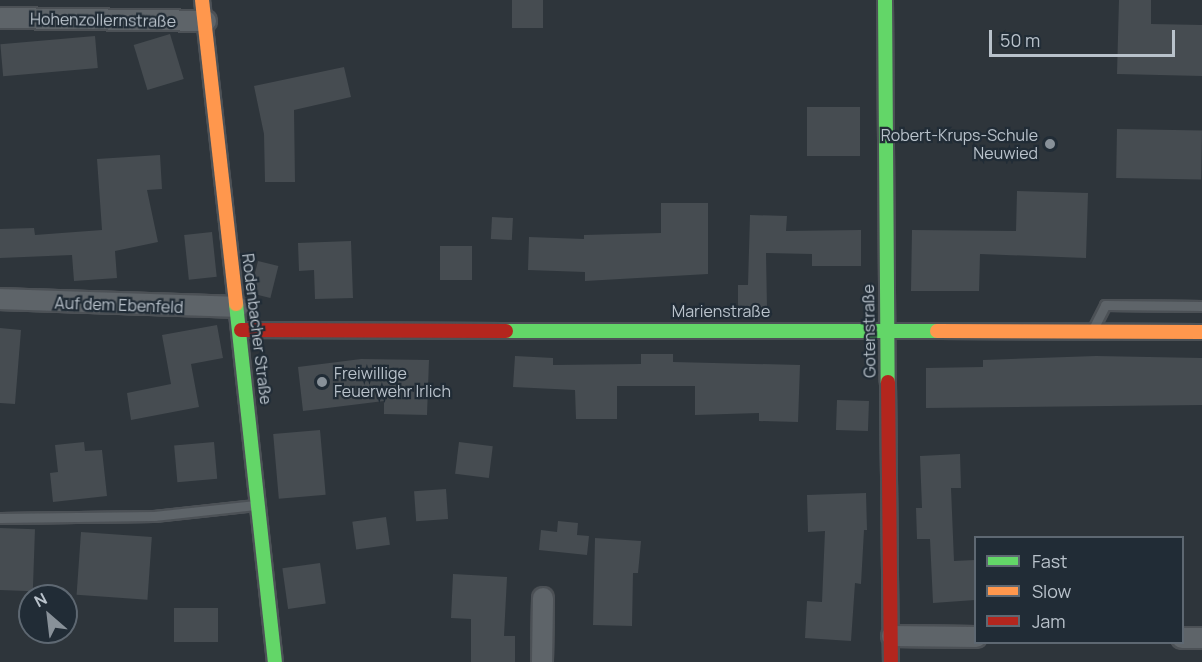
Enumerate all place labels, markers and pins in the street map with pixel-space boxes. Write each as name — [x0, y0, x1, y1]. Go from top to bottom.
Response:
place label: Robert-Krups-Schule Neuwied — [881, 125, 1038, 163]
marker: Robert-Krups-Schule Neuwied — [1043, 137, 1057, 151]
place label: Freiwillige Feuerwehr Irlich — [334, 363, 451, 401]
marker: Freiwillige Feuerwehr Irlich — [315, 375, 329, 389]

